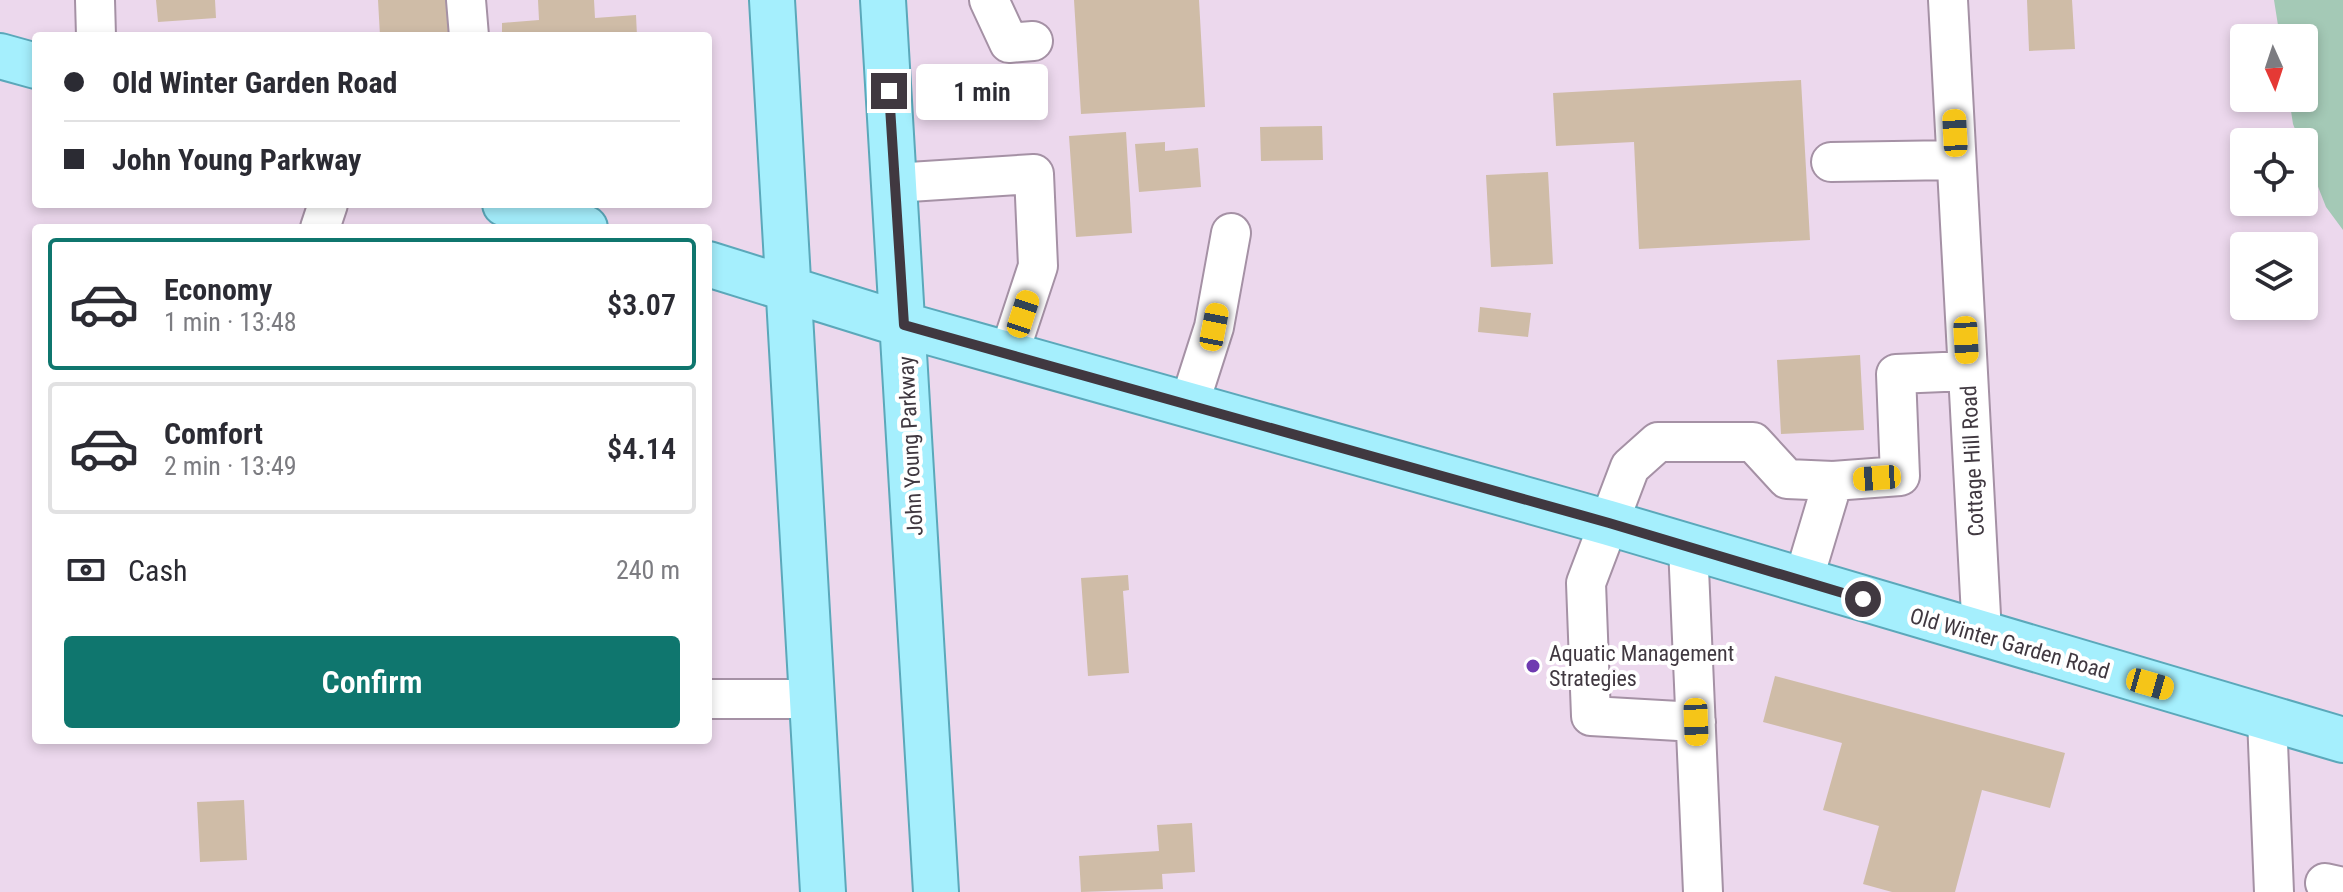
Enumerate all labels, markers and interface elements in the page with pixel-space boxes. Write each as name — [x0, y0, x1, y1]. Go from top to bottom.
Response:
north arrow — [2230, 24, 2318, 112]
map controls — [2230, 24, 2318, 320]
callout: 1 min — [917, 63, 1049, 119]
text: Old Winter Garden Road — [112, 65, 397, 100]
route end — [871, 73, 907, 109]
text: 1 min — [953, 77, 1011, 107]
car — [1942, 108, 1968, 158]
button: locate — [2230, 128, 2318, 216]
text: John Young Parkway — [112, 142, 361, 177]
button: layers — [2230, 232, 2318, 320]
icon: car — [68, 268, 140, 340]
text: Economy — [164, 272, 272, 307]
text: $3.07 — [607, 287, 676, 322]
car — [1004, 287, 1042, 341]
car — [1198, 301, 1230, 353]
text: 1 min · 13:48 — [164, 307, 297, 337]
car — [1953, 315, 1979, 365]
street label: John Young Parkway — [893, 355, 928, 537]
street label: Cottage Hill Road — [1956, 385, 1989, 537]
icon: car — [68, 412, 140, 484]
text: Comfort — [164, 416, 263, 451]
text: $4.14 — [607, 431, 676, 466]
text: 2 min · 13:49 — [164, 451, 297, 481]
car — [1852, 464, 1902, 492]
icon: cash — [64, 548, 108, 592]
text: Cash — [128, 553, 188, 588]
text: 240 m — [616, 555, 680, 585]
route start — [1845, 581, 1881, 617]
street label: Old Winter Garden Road — [1907, 603, 2113, 684]
button: Confirm — [64, 636, 680, 728]
place label: Aquatic Management Strategies — [1549, 641, 1734, 691]
marker: Aquatic Management Strategies — [1524, 657, 1542, 675]
car — [2124, 666, 2176, 702]
car — [1683, 698, 1709, 746]

